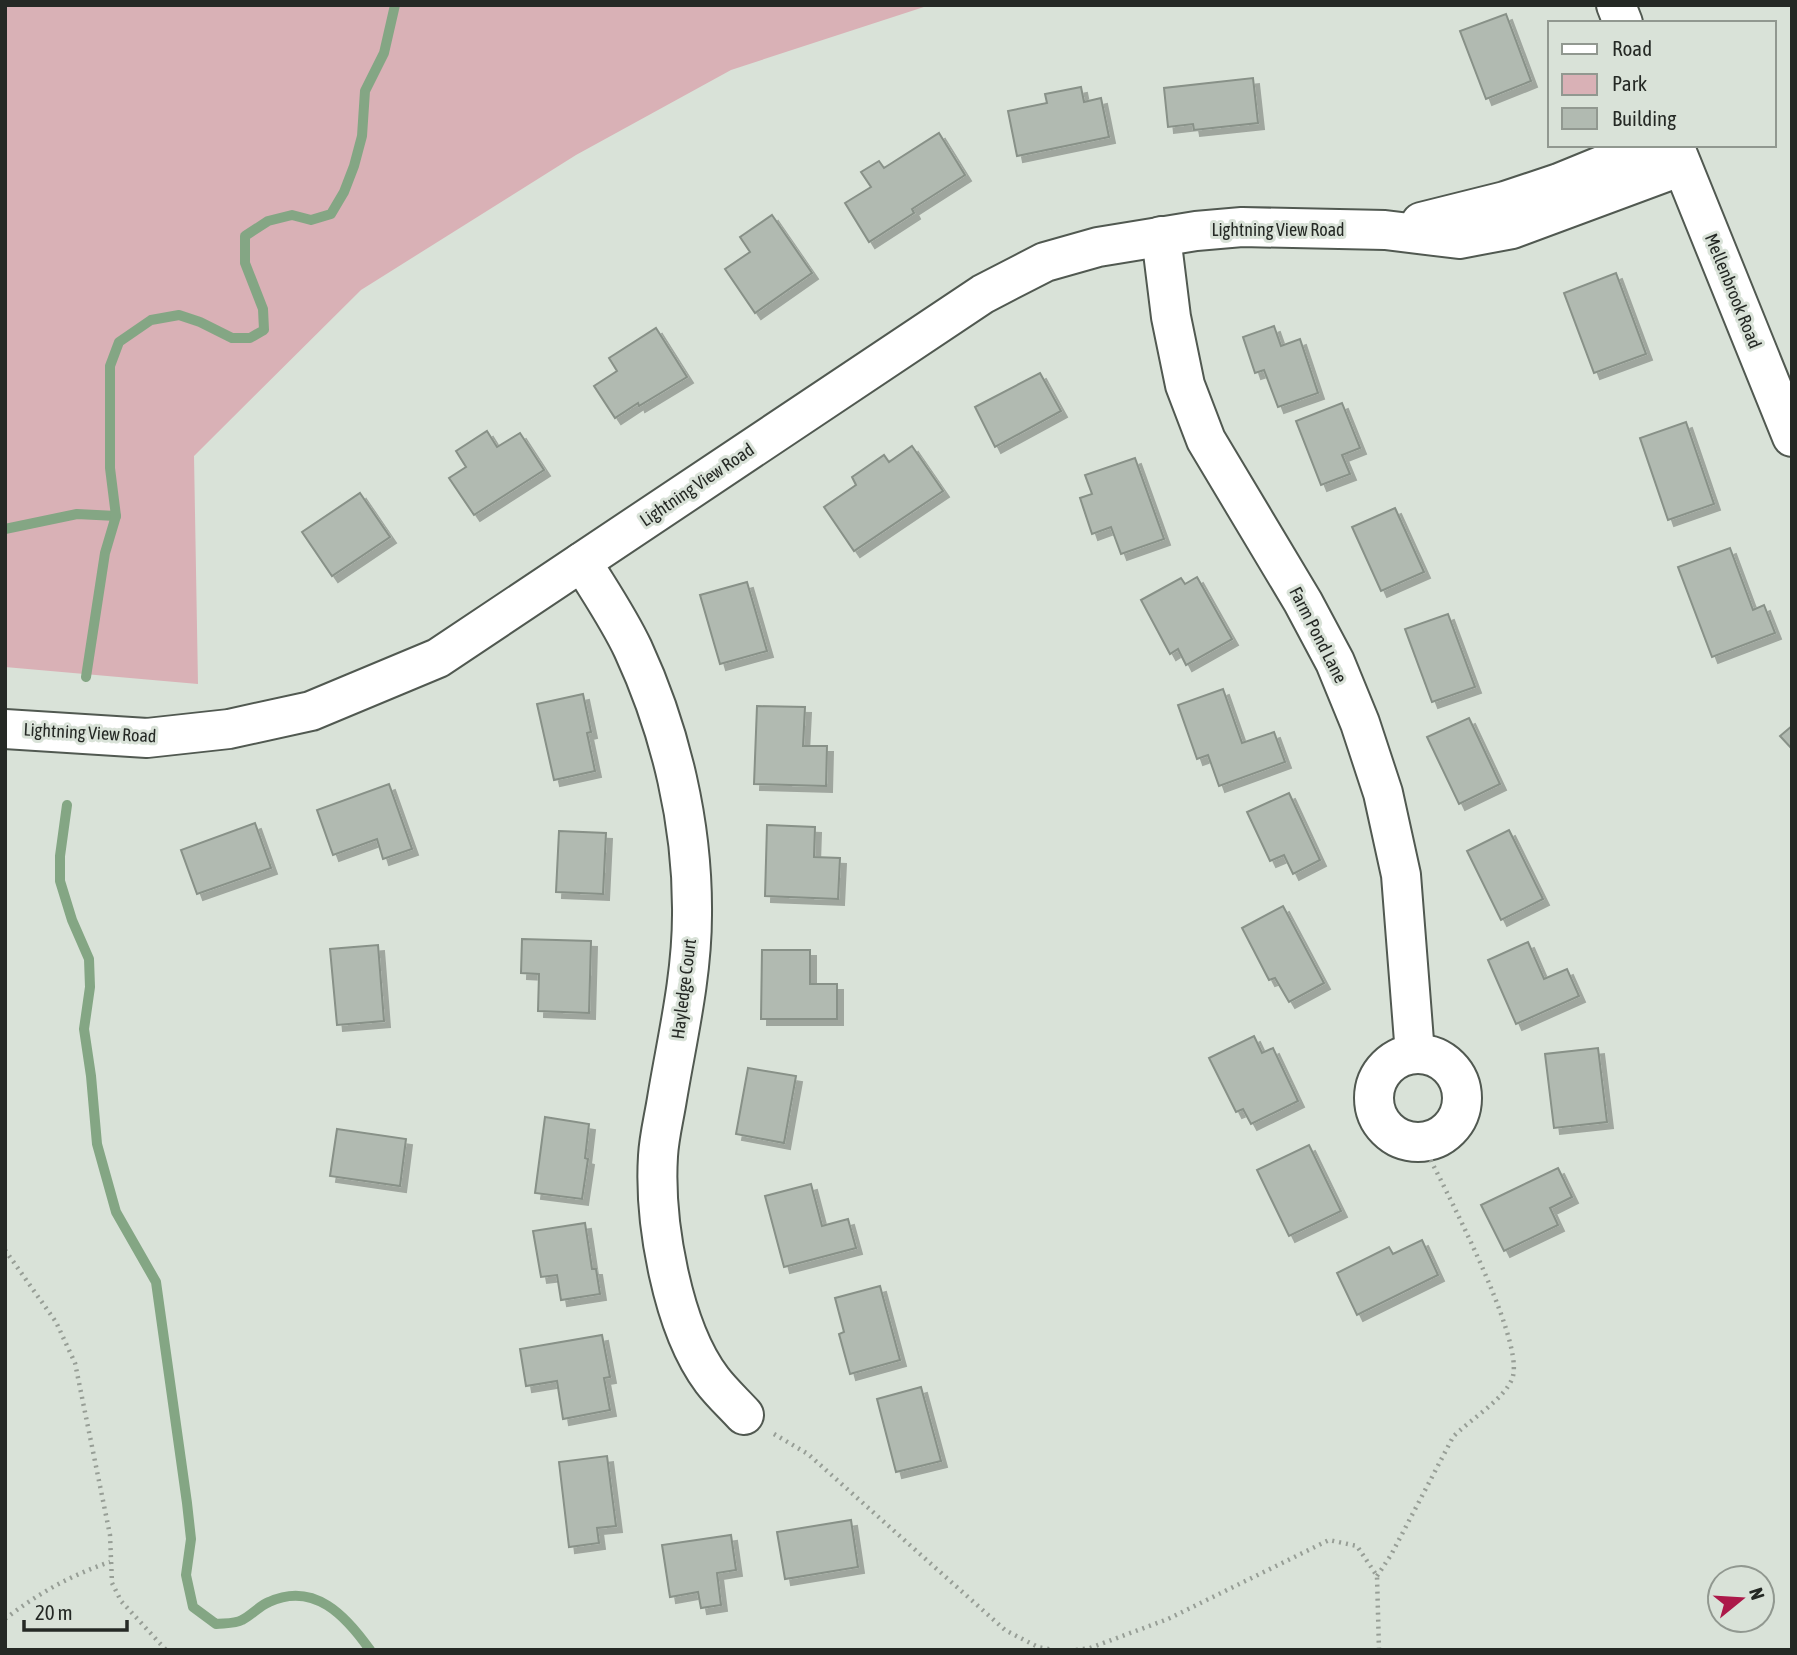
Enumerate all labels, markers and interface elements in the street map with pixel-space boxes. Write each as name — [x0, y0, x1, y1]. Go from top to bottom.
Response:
legend — [1548, 21, 1776, 147]
text: Road — [1612, 36, 1652, 60]
text: Park — [1612, 71, 1647, 95]
text: Building — [1612, 106, 1676, 130]
street label: Lightning View Road — [1211, 219, 1345, 240]
street label: Mellenbrook Road — [1701, 230, 1766, 351]
street label: Lightning View Road — [636, 439, 758, 531]
street label: Farm Pond Lane — [1285, 583, 1352, 686]
street label: Lightning View Road — [23, 719, 157, 746]
street label: Hayledge Court — [667, 938, 700, 1040]
north arrow — [1706, 1564, 1776, 1634]
text: N — [1745, 1585, 1769, 1602]
scale bar — [24, 1588, 128, 1632]
text: 20 m — [35, 1600, 73, 1624]

